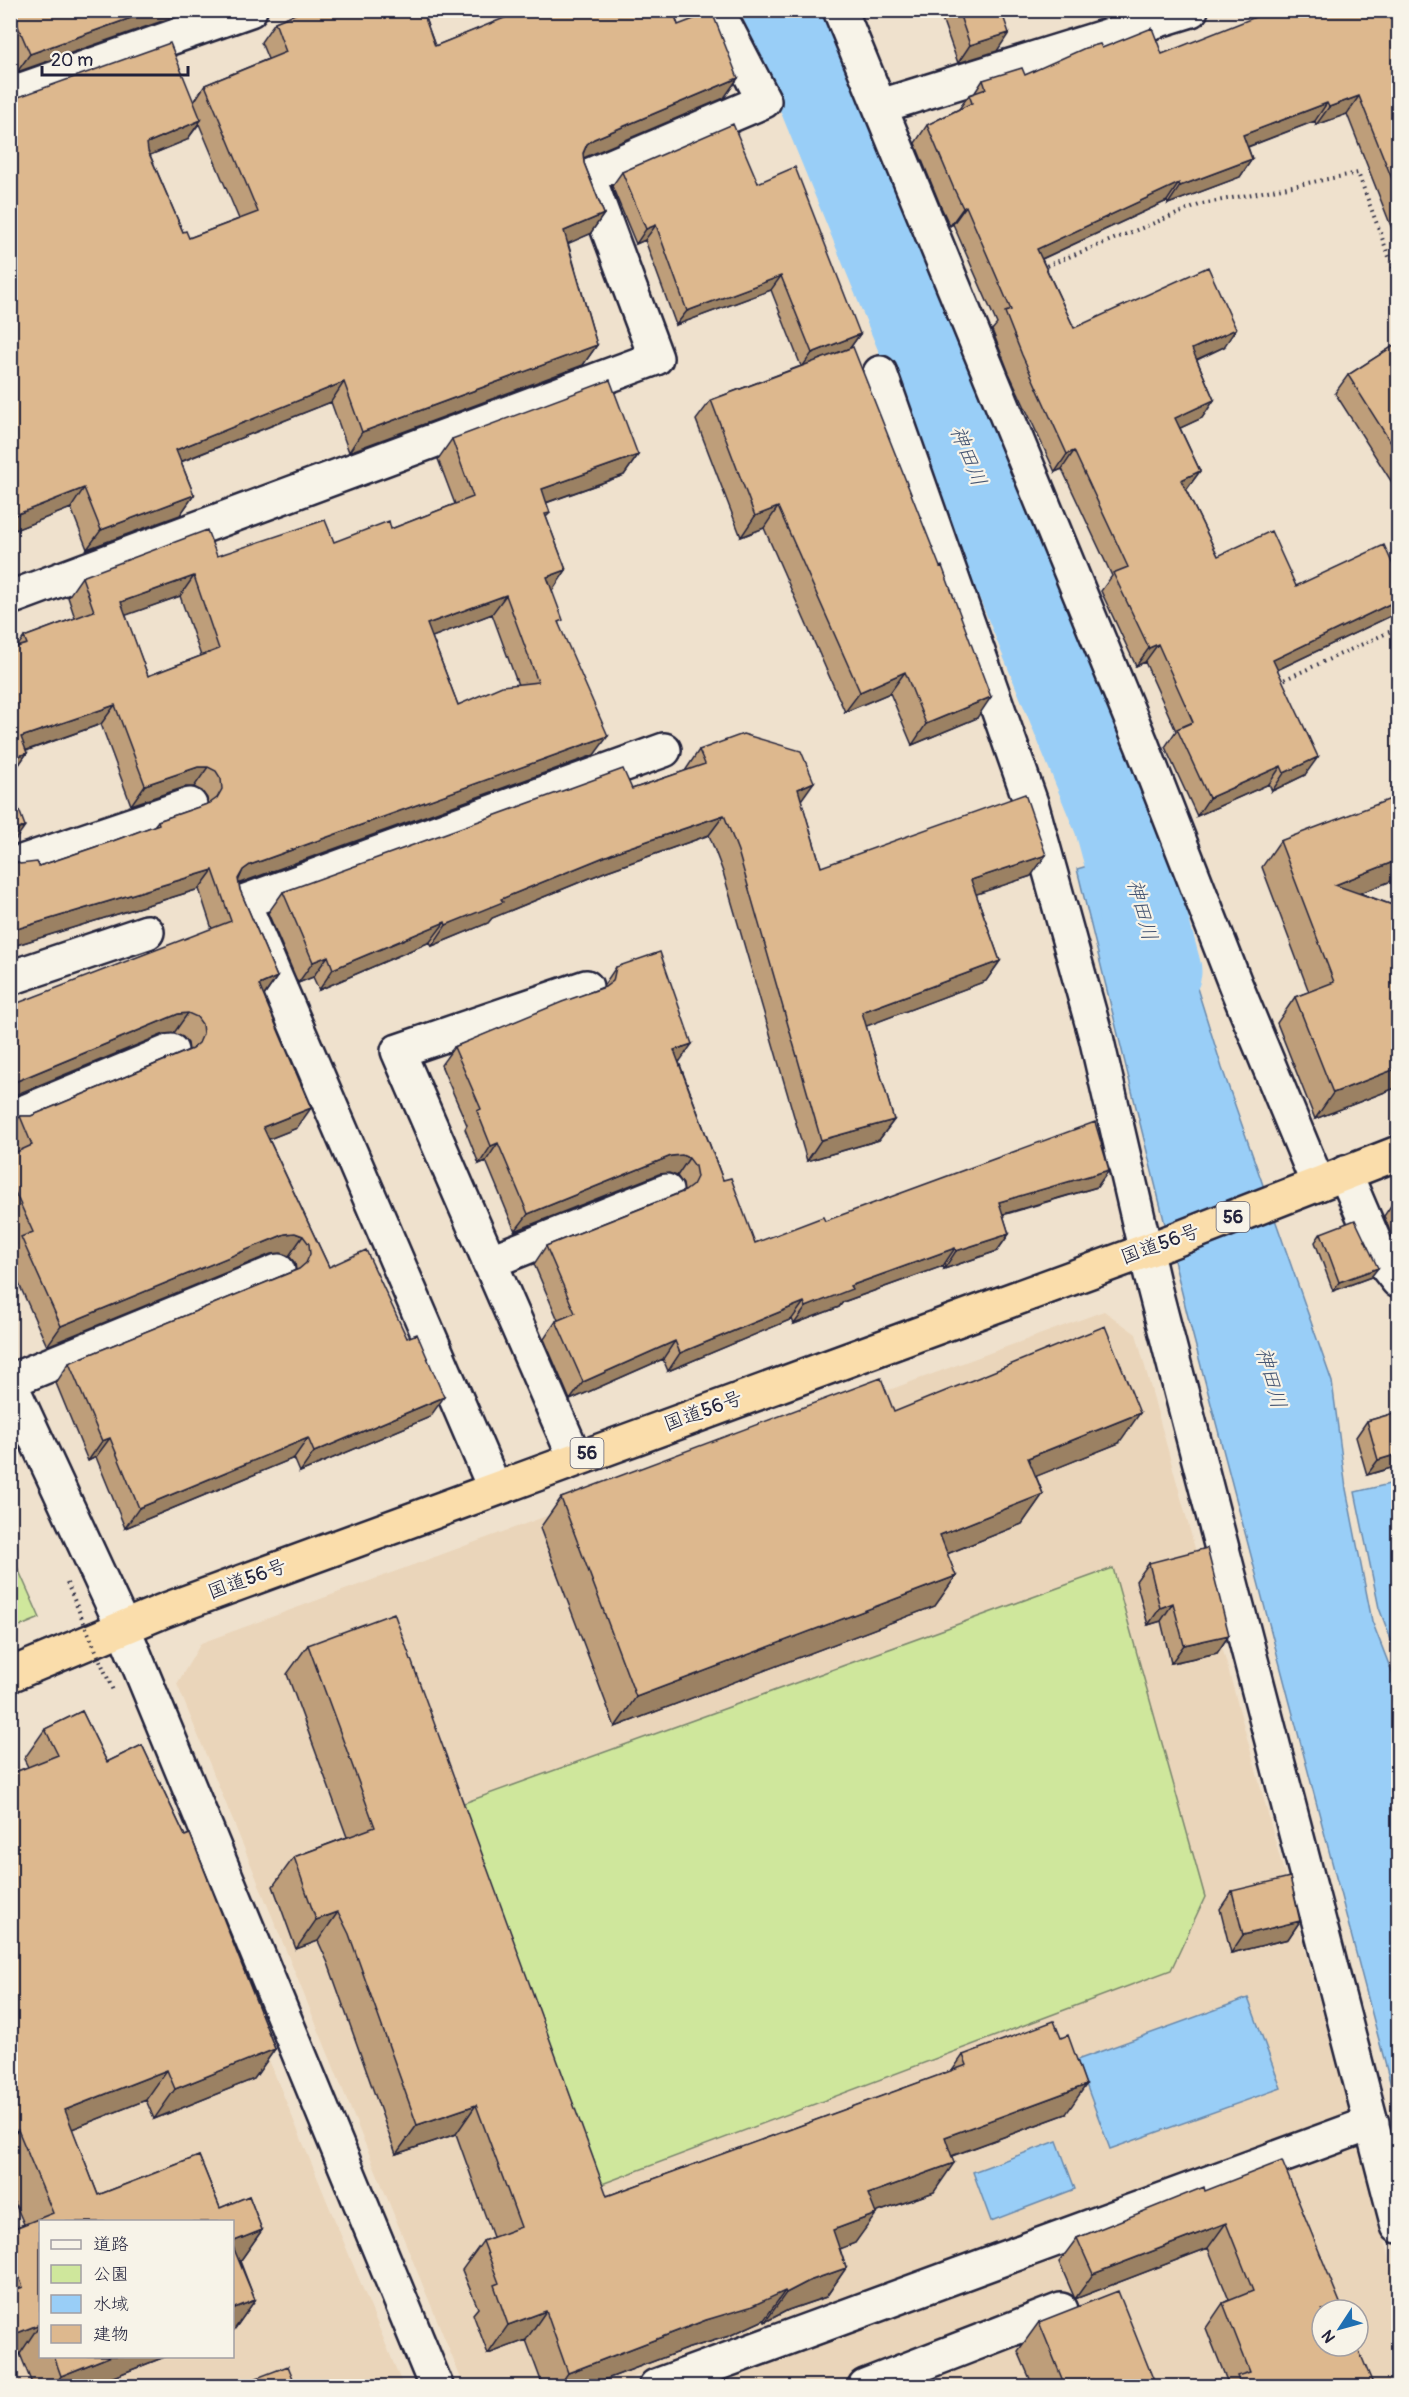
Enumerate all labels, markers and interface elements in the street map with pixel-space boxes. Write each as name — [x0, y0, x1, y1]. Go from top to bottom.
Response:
scale bar — [42, 39, 188, 77]
text: 20 m — [51, 49, 93, 72]
water label: 神田川 — [944, 422, 992, 490]
water label: 神田川 — [1121, 876, 1163, 944]
road number: 56 — [1216, 1202, 1250, 1232]
street label: 国道56号 — [1117, 1218, 1203, 1270]
water label: 神田川 — [1250, 1344, 1292, 1412]
street label: 国道56号 — [660, 1385, 746, 1437]
road number: 56 — [570, 1438, 604, 1468]
street label: 国道56号 — [204, 1553, 290, 1605]
legend — [39, 2220, 234, 2358]
text: 道路 — [93, 2233, 129, 2256]
text: 公園 — [93, 2263, 129, 2286]
text: 水域 — [93, 2293, 129, 2316]
north arrow — [1310, 2298, 1370, 2358]
text: 建物 — [93, 2323, 129, 2346]
text: N — [1317, 2326, 1340, 2346]

